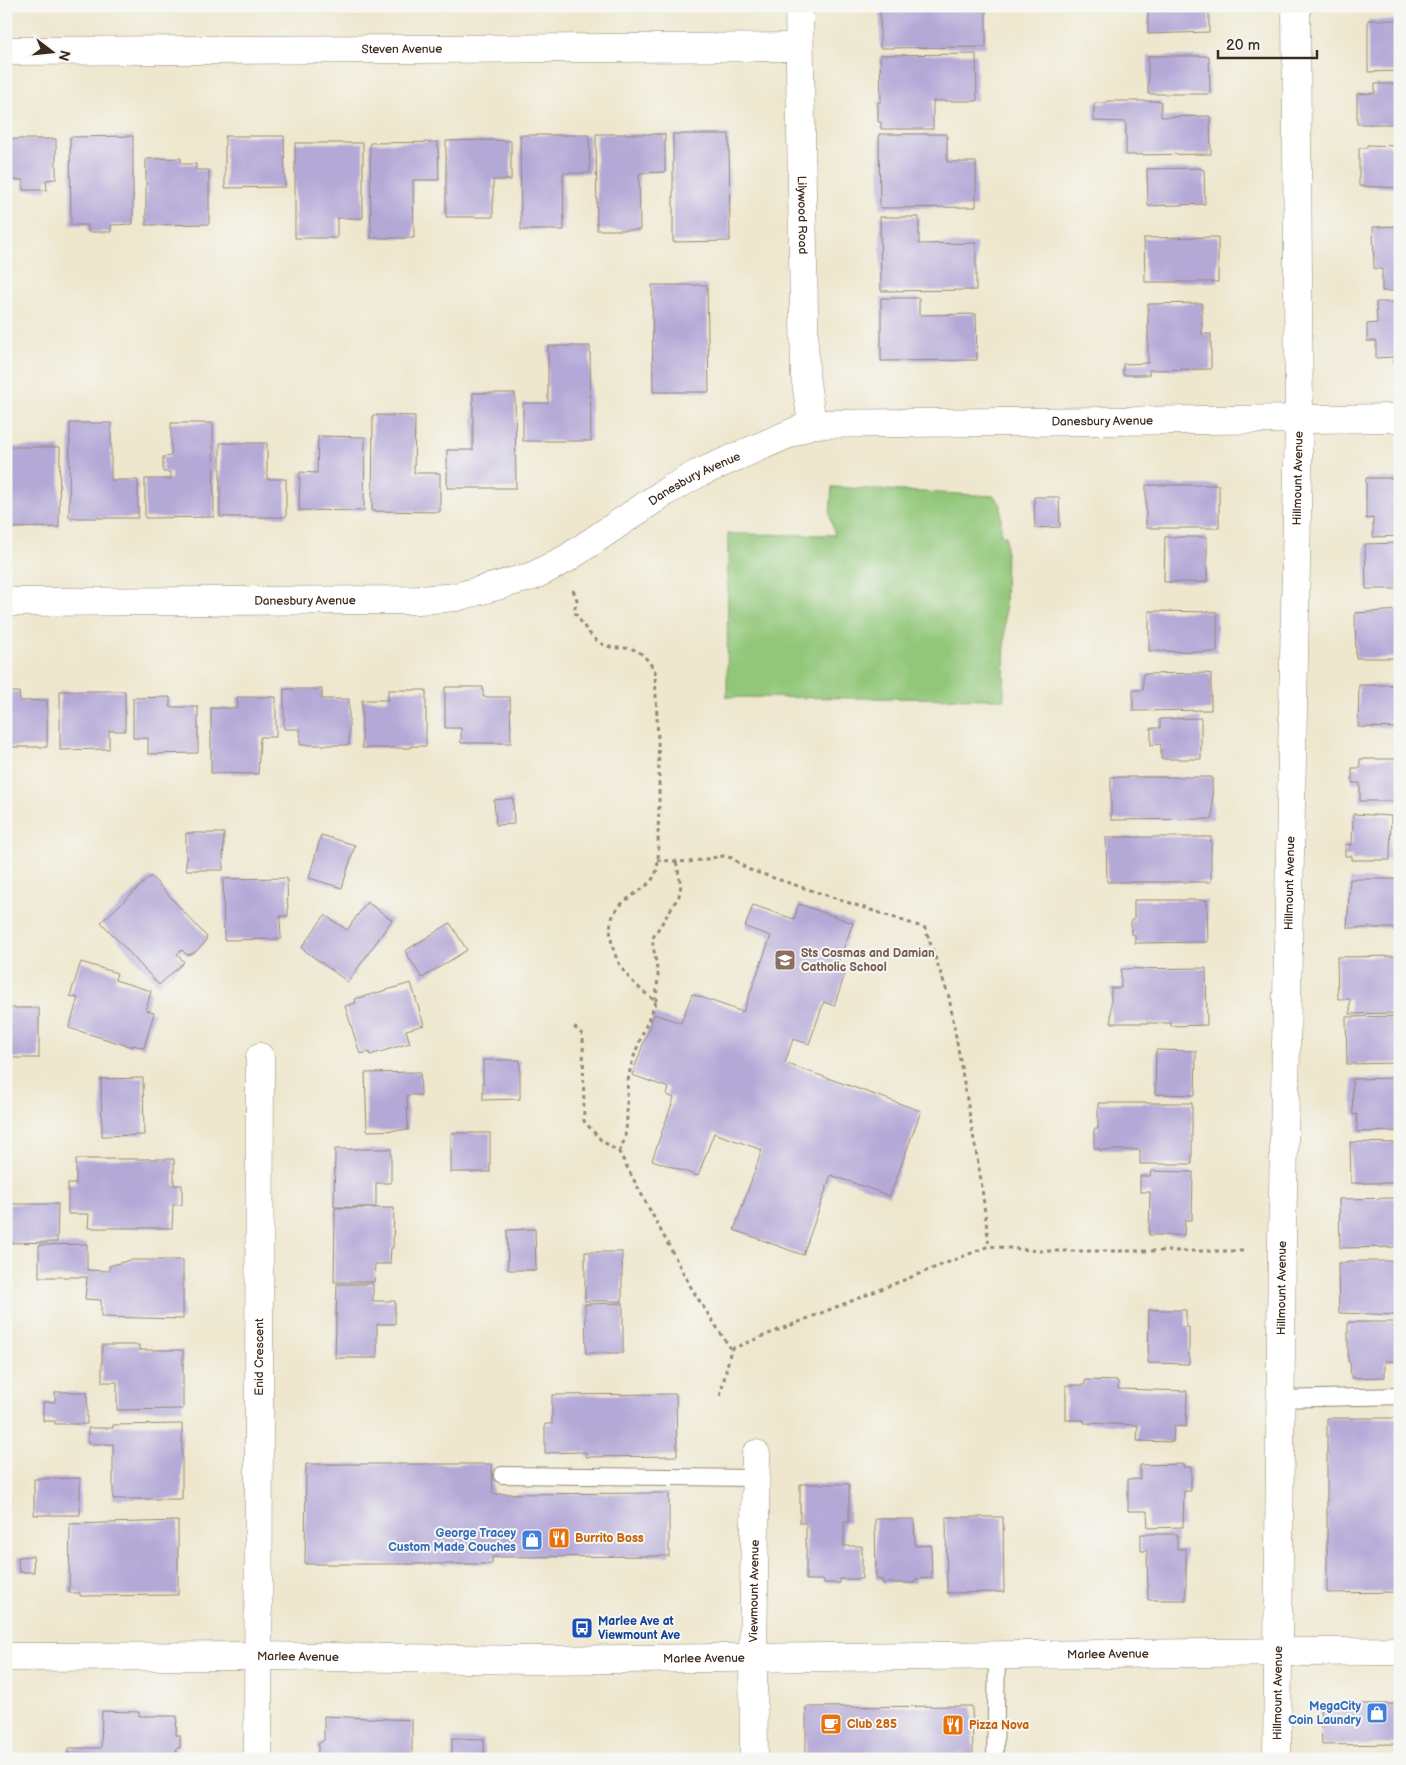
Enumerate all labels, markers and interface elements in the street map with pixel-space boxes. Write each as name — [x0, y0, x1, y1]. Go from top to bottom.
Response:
north arrow — [28, 28, 78, 78]
scale bar — [1218, 28, 1317, 60]
text: 20 m — [1226, 36, 1260, 55]
street label: Steven Avenue — [362, 41, 442, 57]
text: N — [54, 48, 74, 63]
street label: Lilywood Road — [794, 176, 811, 255]
street label: Danesbury Avenue — [1051, 413, 1153, 429]
street label: Hillmount Avenue — [1289, 431, 1306, 526]
street label: Danesbury Avenue — [646, 449, 743, 509]
street label: Danesbury Avenue — [254, 593, 356, 608]
street label: Hillmount Avenue — [1281, 836, 1298, 930]
place label: Sts Cosmas and Damian Catholic School — [801, 946, 935, 975]
school or university icon: Sts Cosmas and Damian Catholic School — [773, 948, 797, 972]
street label: Hillmount Avenue — [1274, 1241, 1289, 1335]
street label: Enid Crescent — [252, 1318, 267, 1396]
place label: George Tracey Custom Made Couches — [388, 1526, 517, 1555]
restaurant icon: Burrito Boss — [547, 1526, 571, 1550]
shop icon: George Tracey Custom Made Couches — [520, 1528, 544, 1552]
place label: Burrito Boss — [575, 1531, 644, 1546]
street label: Viewmount Avenue — [746, 1540, 762, 1643]
place label: Marlee Ave at Viewmount Ave — [598, 1614, 680, 1643]
bus stop icon: Marlee Ave at Viewmount Ave — [570, 1616, 594, 1640]
street label: Marlee Avenue — [1067, 1646, 1149, 1662]
street label: Hillmount Avenue — [1270, 1646, 1286, 1740]
street label: Marlee Avenue — [257, 1648, 339, 1665]
street label: Marlee Avenue — [663, 1650, 745, 1666]
place label: MegaCity Coin Laundry — [1288, 1699, 1361, 1728]
shop icon: MegaCity Coin Laundry — [1365, 1701, 1389, 1725]
cafe icon: Club 285 — [819, 1712, 843, 1736]
restaurant icon: Pizza Nova — [941, 1713, 965, 1737]
place label: Club 285 — [847, 1717, 897, 1732]
place label: Pizza Nova — [969, 1718, 1029, 1733]

